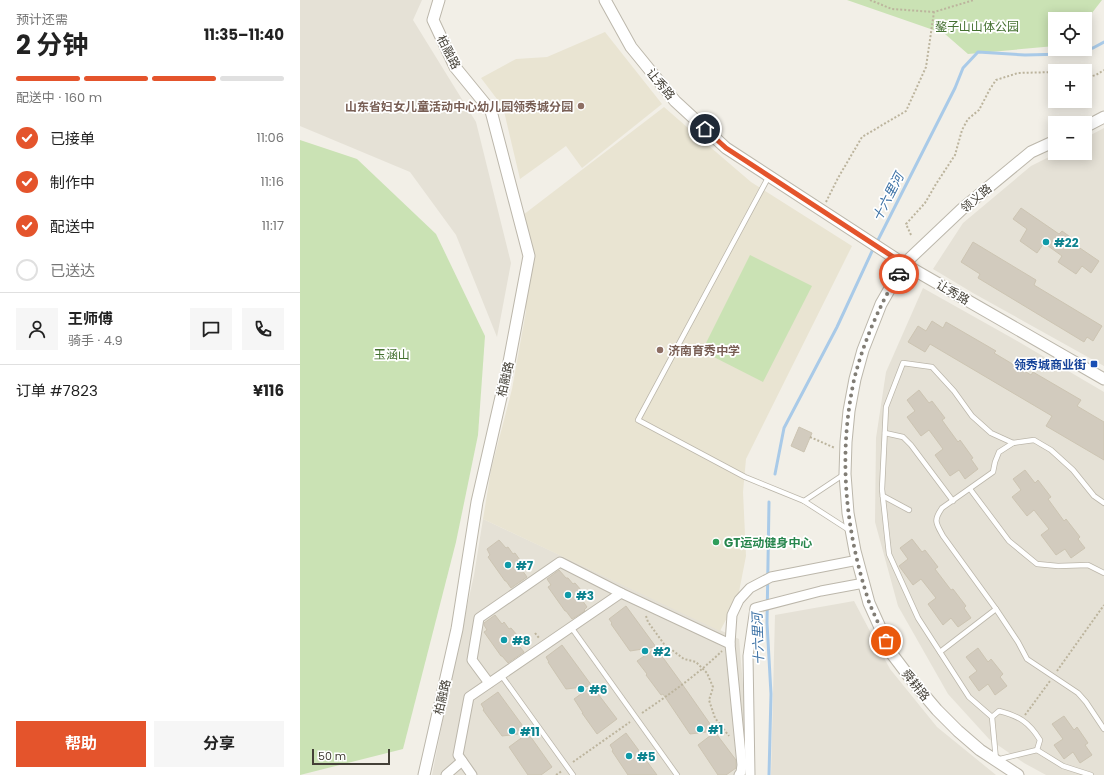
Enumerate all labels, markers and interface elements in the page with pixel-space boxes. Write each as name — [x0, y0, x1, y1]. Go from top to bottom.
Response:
text: 预计还需 — [16, 10, 68, 29]
map controls — [1048, 12, 1092, 160]
button: locate — [1048, 12, 1092, 56]
park label: 鏊子山山体公园 — [935, 18, 1019, 35]
text: 11:35–11:40 — [204, 24, 284, 45]
text: 2 分钟 — [16, 27, 88, 63]
street label: 柏融路 — [433, 32, 465, 72]
button: + — [1048, 64, 1092, 108]
street label: 让秀路 — [643, 65, 679, 103]
text: 配送中 · 160 m — [16, 88, 102, 107]
place label: 山东省妇女儿童活动中心幼儿园领秀城分园 — [345, 98, 573, 115]
marker: 山东省妇女儿童活动中心幼儿园领秀城分园 — [576, 101, 586, 111]
pin — [688, 112, 722, 146]
button: − — [1048, 116, 1092, 160]
icon: home — [694, 118, 716, 140]
icon: check — [16, 127, 38, 149]
text: 已接单 — [50, 128, 95, 149]
text: 11:06 — [256, 128, 284, 147]
water label: 十六里河 — [868, 167, 910, 224]
icon: check — [16, 171, 38, 193]
text: 制作中 — [50, 172, 95, 193]
text: 11:16 — [260, 172, 284, 191]
street label: 领义路 — [957, 180, 995, 216]
icon: check — [16, 215, 38, 237]
text: 配送中 — [50, 216, 95, 237]
text: 11:17 — [262, 216, 284, 235]
place label: #22 — [1054, 234, 1079, 251]
marker: #22 — [1041, 237, 1051, 247]
courier — [879, 254, 919, 294]
text: 已送达 — [50, 260, 95, 281]
icon: car — [888, 263, 910, 285]
street label: 让秀路 — [933, 276, 973, 308]
button: person — [16, 308, 58, 350]
text: 王师傅 — [68, 308, 113, 329]
button: chat — [190, 308, 232, 350]
button: phone — [242, 308, 284, 350]
text: 骑手 · 4.9 — [68, 331, 123, 350]
place label: 济南育秀中学 — [668, 342, 740, 359]
marker: 济南育秀中学 — [655, 345, 665, 355]
park label: 玉涵山 — [374, 346, 410, 363]
place label: 领秀城商业街 — [1014, 356, 1086, 373]
marker: 领秀城商业街 — [1089, 359, 1099, 369]
street label: 柏融路 — [493, 360, 517, 398]
text: 订单 #7823 — [16, 380, 98, 401]
text: ¥116 — [253, 380, 284, 401]
place label: GT运动健身中心 — [724, 534, 812, 551]
marker: GT运动健身中心 — [711, 537, 721, 547]
place label: #7 — [516, 557, 534, 574]
marker: #7 — [503, 560, 513, 570]
place label: #3 — [576, 587, 594, 604]
marker: #3 — [563, 590, 573, 600]
water label: 十六里河 — [747, 610, 768, 665]
pin — [869, 624, 903, 658]
icon: bag — [875, 630, 897, 652]
place label: #8 — [512, 632, 531, 649]
marker: #8 — [499, 635, 509, 645]
place label: #2 — [653, 643, 671, 660]
marker: #2 — [640, 646, 650, 656]
street label: 舜耕路 — [898, 666, 934, 704]
street label: 柏融路 — [430, 678, 454, 716]
place label: #6 — [589, 681, 608, 698]
marker: #6 — [576, 684, 586, 694]
button: 帮助 — [16, 721, 146, 767]
button: 分享 — [154, 721, 284, 767]
place label: #1 — [708, 721, 723, 738]
place label: #11 — [520, 723, 540, 740]
marker: #1 — [695, 724, 705, 734]
marker: #11 — [507, 726, 517, 736]
scale bar — [312, 747, 390, 766]
text: 50 m — [318, 748, 346, 764]
place label: #5 — [637, 748, 656, 765]
marker: #5 — [624, 751, 634, 761]

